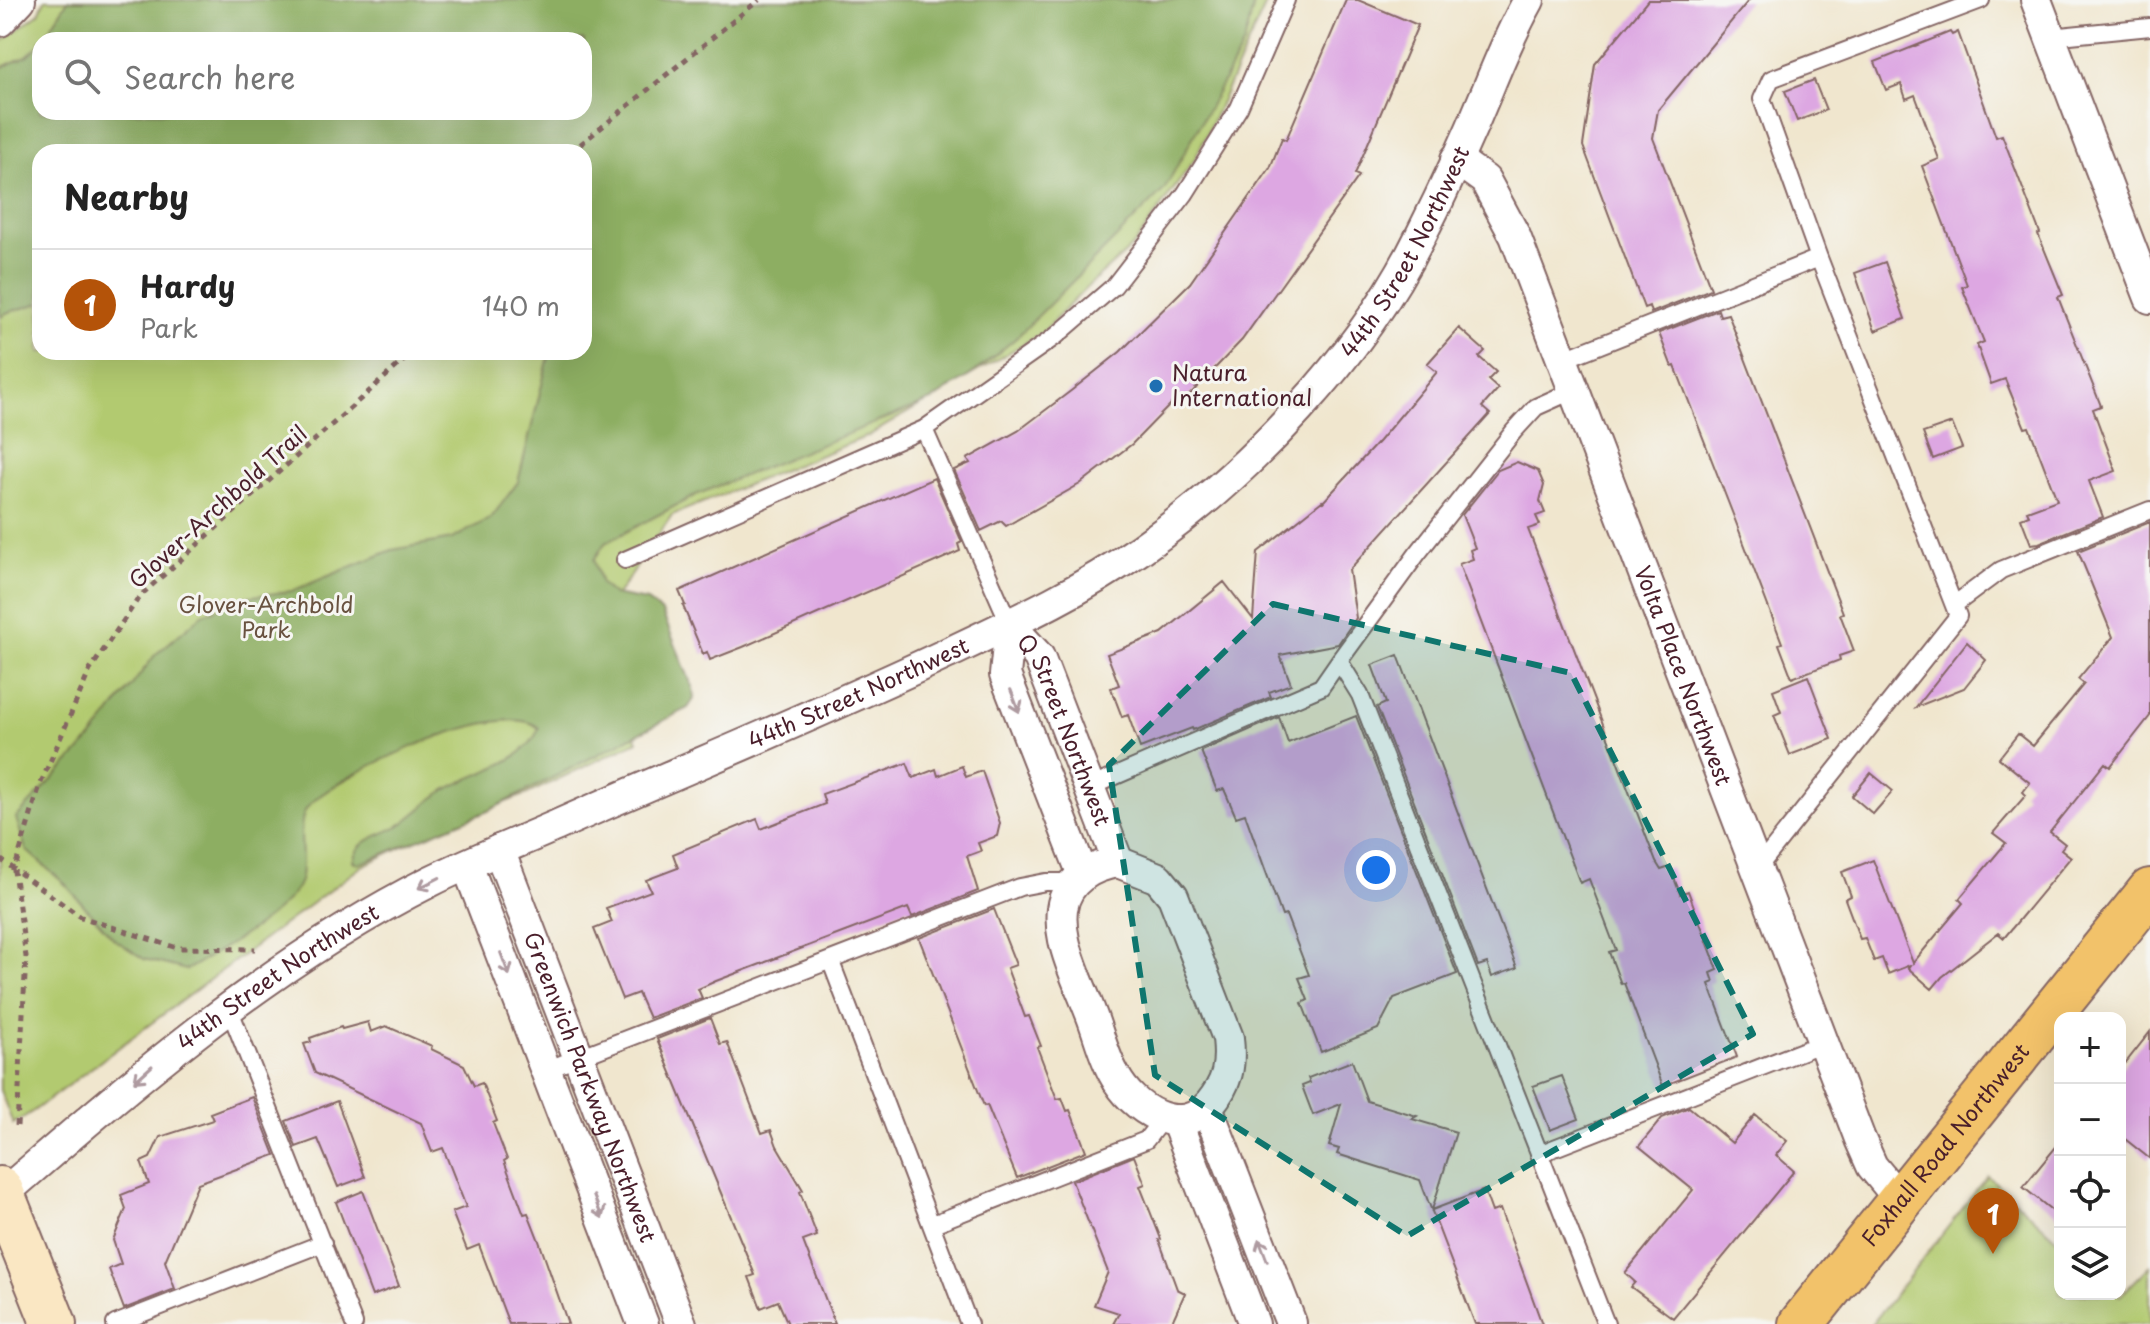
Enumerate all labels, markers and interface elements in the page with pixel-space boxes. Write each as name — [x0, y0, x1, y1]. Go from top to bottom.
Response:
search box — [32, 32, 592, 120]
icon: search — [60, 54, 104, 98]
text: Search here — [124, 54, 296, 99]
street label: 44th Street Northwest — [1331, 140, 1477, 364]
text: Nearby — [64, 170, 189, 222]
text: Hardy — [140, 263, 235, 308]
text: 1 — [84, 286, 96, 325]
text: 140 m — [482, 286, 560, 325]
text: Park — [140, 308, 198, 347]
place label: Natura International — [1172, 355, 1312, 413]
marker: Natura International — [1147, 377, 1165, 395]
street label: Glover-Archbold Trail — [120, 417, 314, 595]
street label: Volta Place Northwest — [1627, 560, 1741, 790]
park label: Glover-Archbold Park — [179, 587, 354, 645]
street label: Q Street Northwest — [1010, 625, 1121, 830]
street label: 44th Street Northwest — [742, 628, 974, 756]
one-way arrow — [1009, 688, 1023, 713]
your location — [1356, 850, 1396, 890]
one-way arrow — [417, 876, 441, 892]
street label: 44th Street Northwest — [169, 894, 384, 1057]
street label: Greenwich Parkway Northwest — [517, 927, 666, 1247]
one-way arrow — [499, 951, 513, 976]
map controls — [2054, 1012, 2126, 1300]
button: + — [2054, 1012, 2126, 1084]
street label: Foxhall Road Northwest — [1852, 1035, 2036, 1253]
one-way arrow — [134, 1065, 154, 1083]
button: − — [2054, 1084, 2126, 1156]
button: locate — [2054, 1156, 2126, 1228]
pin: 1 — [1967, 1188, 2019, 1254]
one-way arrow — [592, 1194, 606, 1219]
button: layers — [2054, 1228, 2126, 1300]
one-way arrow — [1255, 1238, 1269, 1263]

